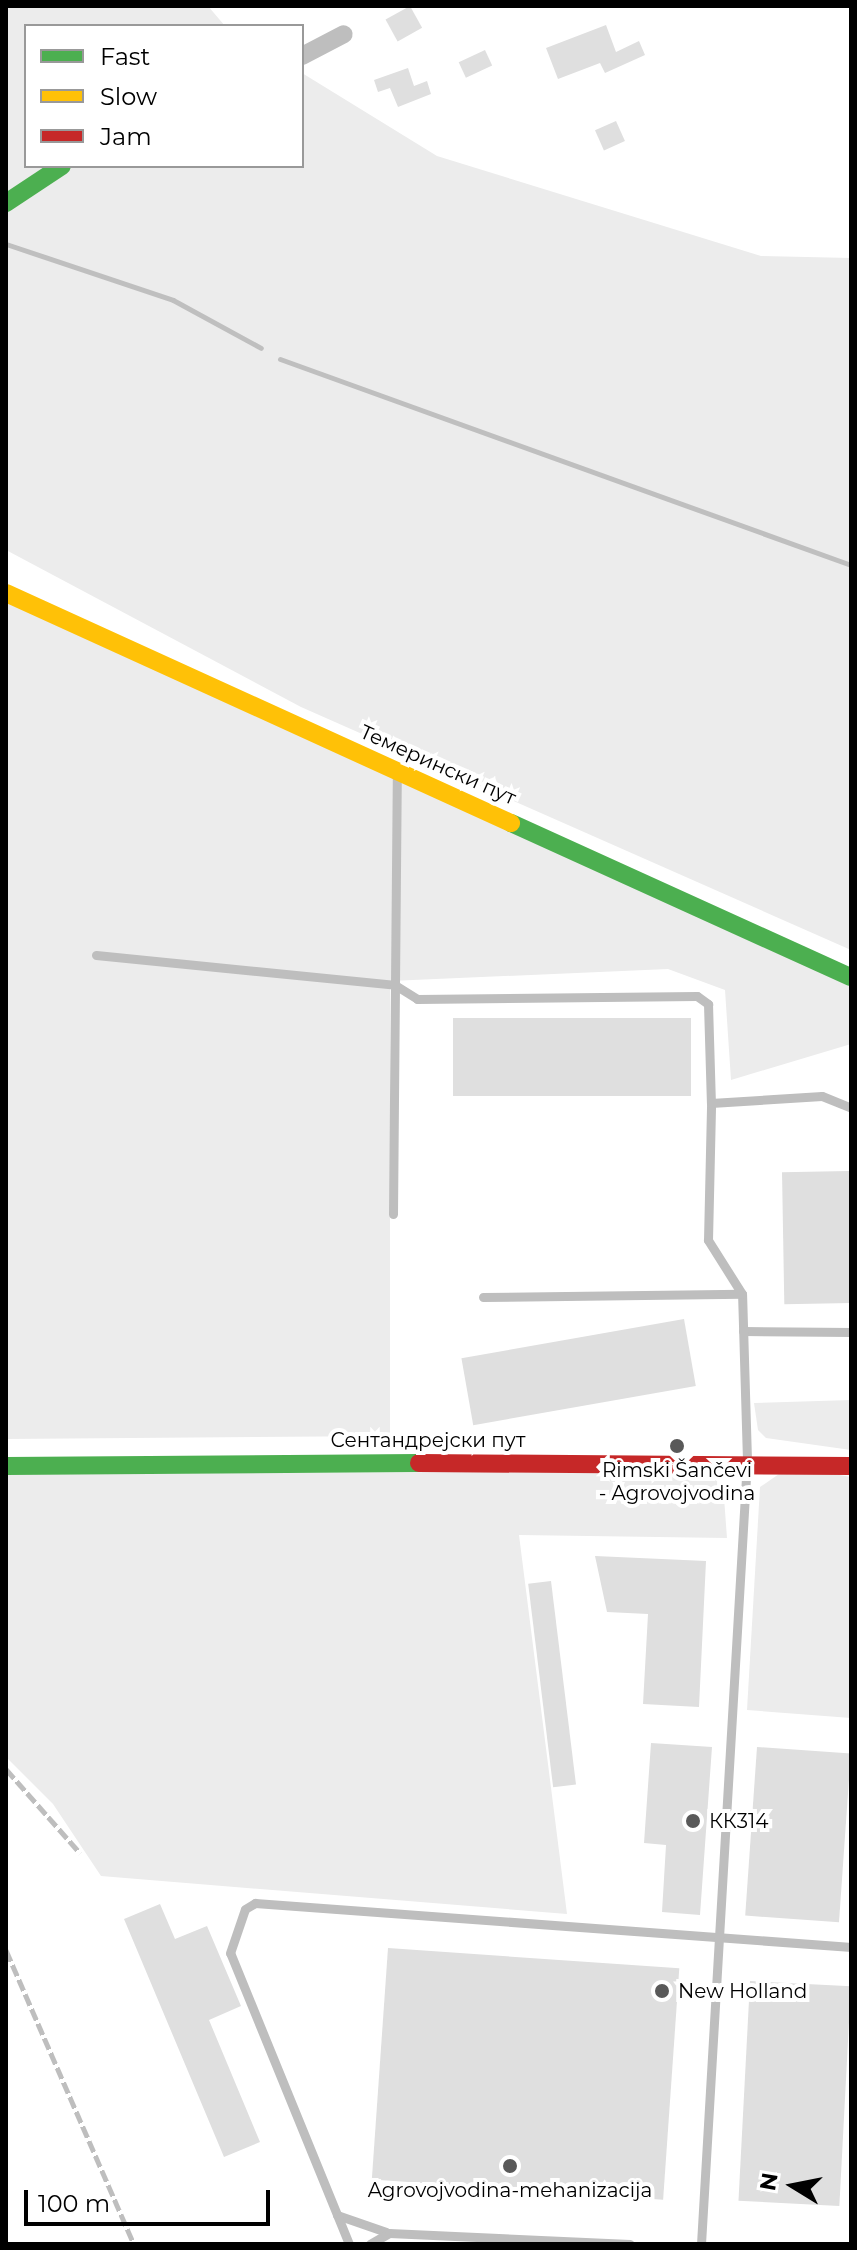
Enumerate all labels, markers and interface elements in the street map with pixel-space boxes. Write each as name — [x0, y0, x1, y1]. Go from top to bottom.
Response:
legend — [24, 24, 304, 168]
text: Fast — [100, 42, 150, 71]
text: Slow — [100, 82, 157, 111]
text: Jam — [100, 122, 152, 151]
street label: Темерински пут — [356, 720, 520, 810]
street label: Сентандрејски пут — [331, 1428, 525, 1452]
marker: Rimski Šančevi - Agrovojvodina — [668, 1437, 686, 1455]
place label: Rimski Šančevi - Agrovojvodina — [599, 1458, 755, 1505]
place label: КК314 — [709, 1809, 768, 1833]
marker: КК314 — [684, 1812, 702, 1830]
place label: New Holland — [678, 1979, 807, 2003]
marker: New Holland — [653, 1982, 671, 2000]
north arrow — [753, 2146, 833, 2226]
marker: Agrovojvodina-mehanizacija — [501, 2157, 519, 2175]
text: N — [754, 2171, 784, 2193]
scale bar — [28, 2174, 274, 2224]
place label: Agrovojvodina-mehanizacija — [368, 2178, 652, 2202]
text: 100 m — [38, 2189, 110, 2218]

